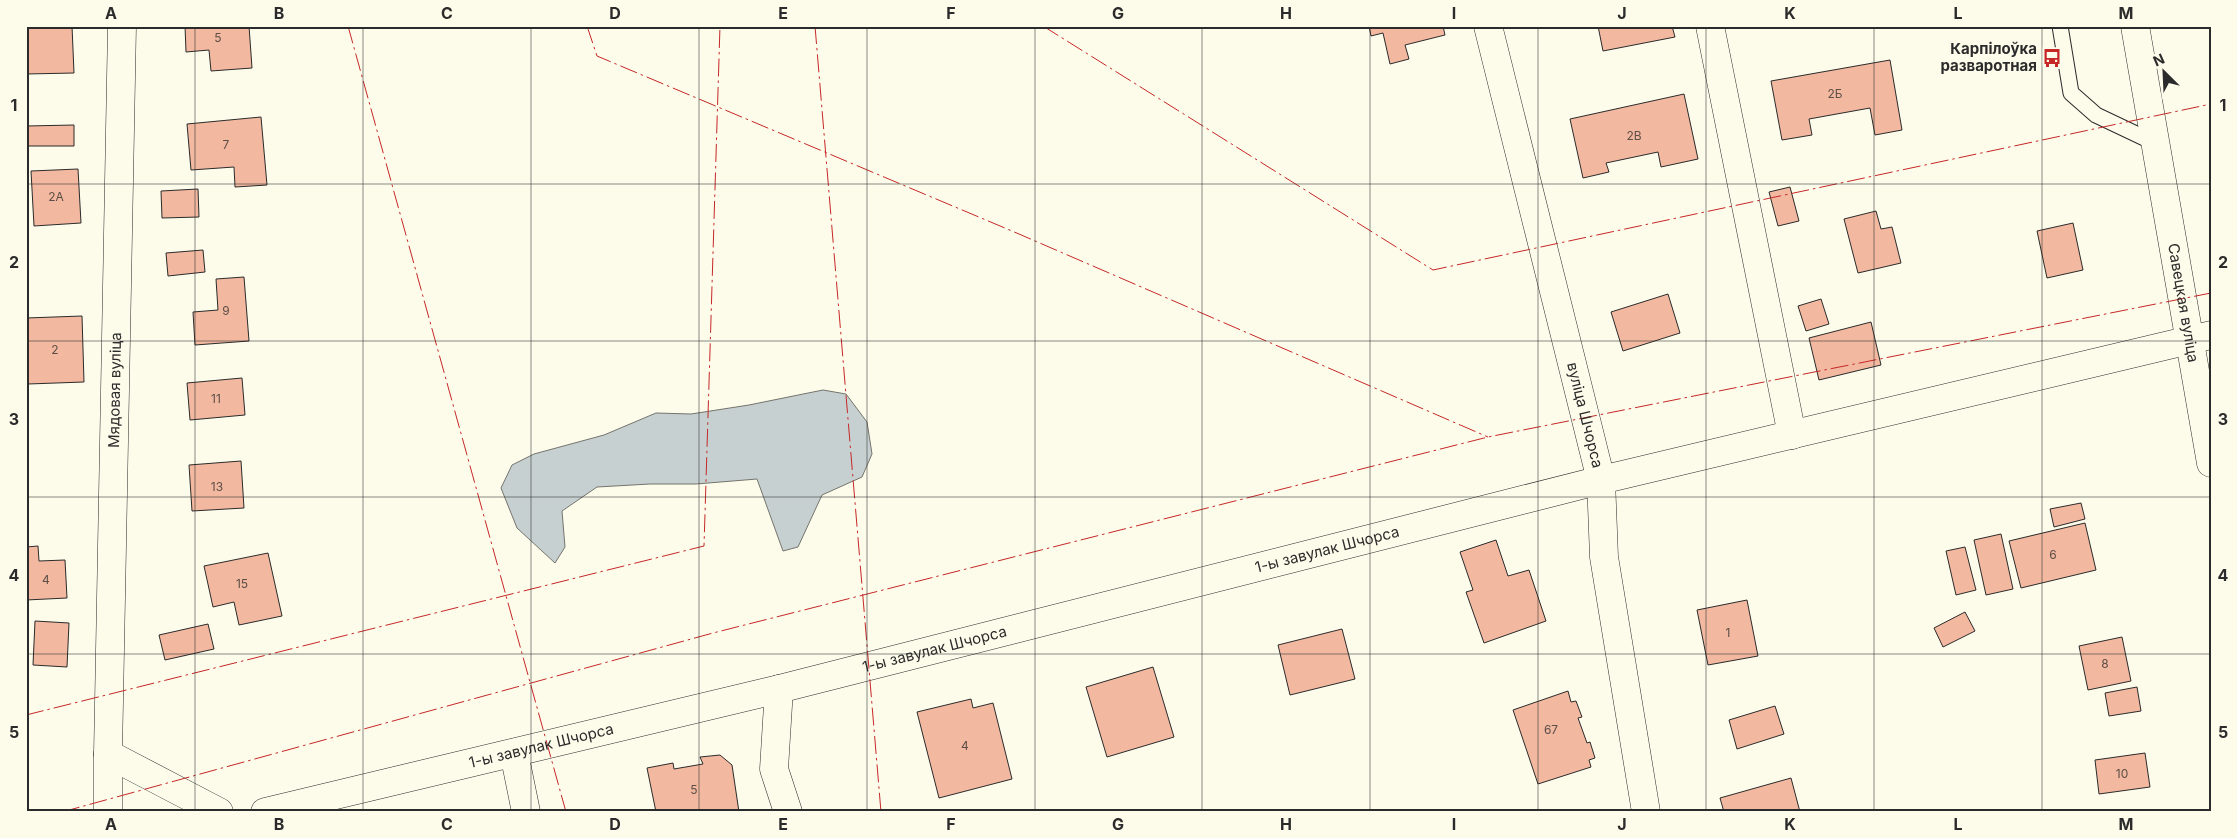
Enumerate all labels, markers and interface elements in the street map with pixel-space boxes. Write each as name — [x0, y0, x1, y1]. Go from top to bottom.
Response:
text: A — [105, 3, 117, 23]
text: B — [274, 3, 284, 23]
text: C — [441, 3, 453, 23]
text: D — [609, 3, 621, 23]
text: E — [778, 3, 788, 23]
text: F — [946, 3, 956, 23]
text: G — [1112, 3, 1124, 23]
text: H — [1280, 3, 1292, 23]
text: I — [1452, 3, 1456, 23]
text: J — [1617, 3, 1627, 23]
text: K — [1784, 3, 1796, 23]
text: L — [1953, 3, 1963, 23]
text: M — [2119, 3, 2133, 23]
house number: 5 — [214, 30, 222, 45]
place label: Карпілоўка разваротная — [1940, 39, 2037, 75]
bus stop icon: Карпілоўка разваротная — [2041, 47, 2063, 69]
north arrow — [2140, 48, 2190, 98]
text: N — [2150, 50, 2167, 70]
house number: 2Б — [1827, 86, 1843, 101]
text: 1 — [11, 95, 17, 115]
text: 1 — [2220, 95, 2226, 115]
house number: 2В — [1626, 128, 1642, 143]
house number: 7 — [223, 137, 230, 152]
house number: 2А — [48, 189, 64, 204]
street label: Савецкая вуліца — [2164, 242, 2203, 364]
text: 2 — [9, 252, 19, 272]
text: 2 — [2218, 252, 2228, 272]
house number: 9 — [222, 303, 230, 318]
street label: Мядовая вуліца — [104, 332, 125, 448]
house number: 2 — [51, 342, 59, 357]
street label: вуліца Шчорса — [1563, 360, 1608, 470]
house number: 11 — [211, 391, 221, 406]
text: 3 — [9, 409, 19, 429]
text: 3 — [2218, 409, 2228, 429]
house number: 13 — [211, 479, 223, 494]
street label: 1-ы завулак Шчорса — [1253, 522, 1401, 577]
house number: 6 — [2049, 547, 2057, 562]
text: 4 — [9, 565, 20, 585]
text: 4 — [2218, 565, 2229, 585]
house number: 4 — [42, 572, 50, 587]
house number: 15 — [236, 576, 248, 591]
street label: 1-ы завулак Шчорса — [860, 622, 1009, 676]
house number: 1 — [1726, 625, 1730, 640]
house number: 8 — [2101, 656, 2109, 671]
street label: 1-ы завулак Шчорса — [467, 719, 615, 772]
text: 5 — [9, 722, 19, 742]
house number: 67 — [1544, 722, 1558, 737]
text: 5 — [2218, 722, 2228, 742]
house number: 4 — [961, 738, 969, 753]
house number: 10 — [2116, 766, 2128, 781]
house number: 5 — [690, 782, 698, 797]
text: A — [105, 814, 117, 834]
text: B — [274, 814, 284, 834]
text: C — [441, 814, 453, 834]
text: D — [609, 814, 621, 834]
text: E — [778, 814, 788, 834]
text: F — [946, 814, 956, 834]
text: G — [1112, 814, 1124, 834]
text: H — [1280, 814, 1292, 834]
text: I — [1452, 814, 1456, 834]
text: J — [1617, 814, 1627, 834]
text: K — [1784, 814, 1796, 834]
text: L — [1953, 814, 1963, 834]
text: M — [2119, 814, 2133, 834]

